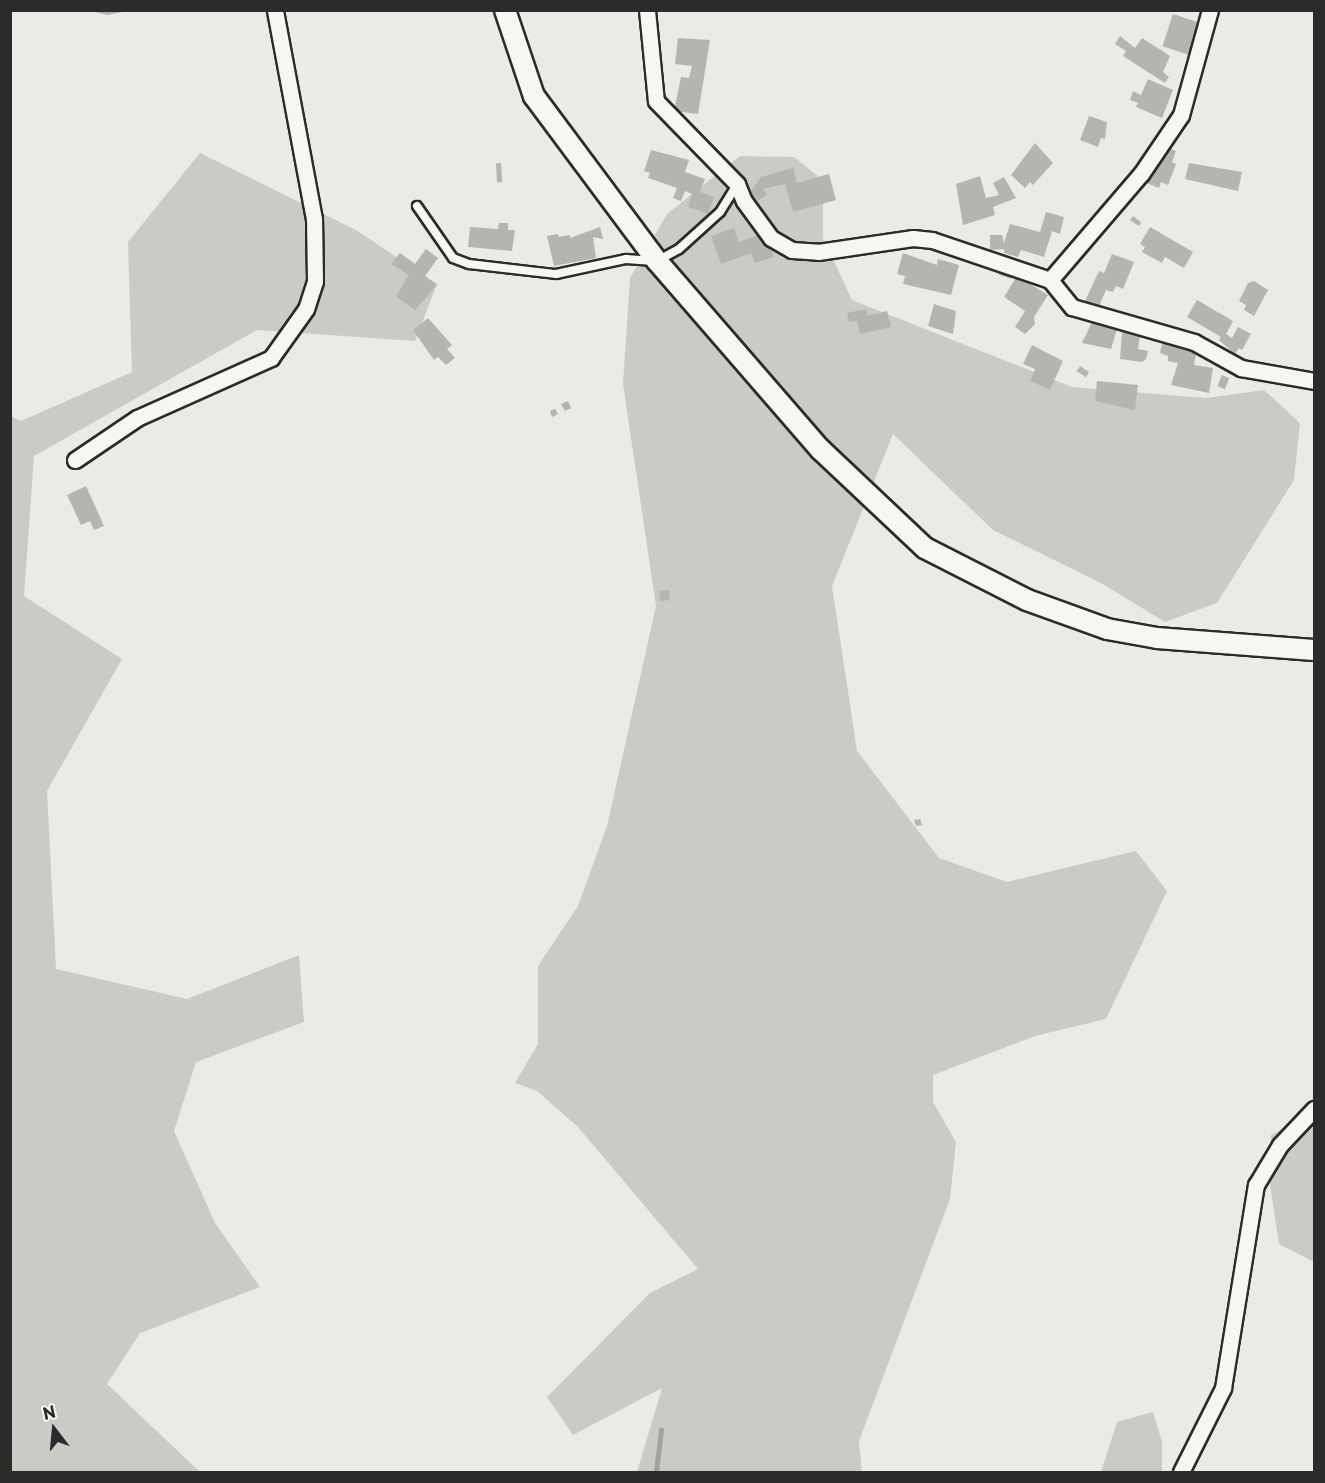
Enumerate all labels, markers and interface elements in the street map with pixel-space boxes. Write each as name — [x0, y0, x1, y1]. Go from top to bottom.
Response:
text: N — [40, 1398, 58, 1425]
north arrow — [24, 1399, 84, 1459]

